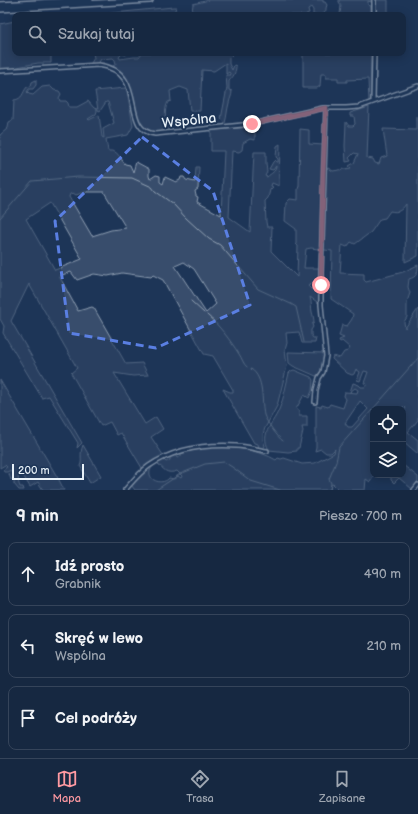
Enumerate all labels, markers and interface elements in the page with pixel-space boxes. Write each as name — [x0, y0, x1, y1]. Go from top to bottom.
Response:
search box — [12, 12, 406, 56]
icon: search — [26, 23, 48, 45]
text: Szukaj tutaj — [58, 25, 135, 44]
street label: Wspólna — [161, 109, 217, 132]
route end — [243, 115, 261, 133]
route start — [312, 276, 330, 294]
map controls — [370, 406, 406, 478]
button: locate — [370, 406, 406, 442]
button: layers — [370, 442, 406, 478]
scale bar — [12, 462, 84, 481]
text: 200 m — [18, 464, 50, 477]
text: 9 min — [16, 506, 59, 526]
text: Pieszo · 700 m — [319, 508, 402, 524]
text: Idź prosto — [55, 557, 124, 576]
icon: ahead — [17, 563, 39, 585]
text: 490 m — [364, 566, 401, 582]
text: Grabnik — [55, 576, 101, 592]
text: Skręć w lewo — [55, 629, 143, 648]
icon: left — [17, 635, 39, 657]
text: 210 m — [367, 638, 401, 654]
text: Wspólna — [55, 648, 106, 664]
icon: arrive — [17, 707, 39, 729]
text: Cel podróży — [55, 709, 137, 728]
tab: Mapa — [53, 768, 81, 805]
tab: Trasa — [186, 768, 214, 805]
tab: Zapisane — [319, 768, 365, 805]

